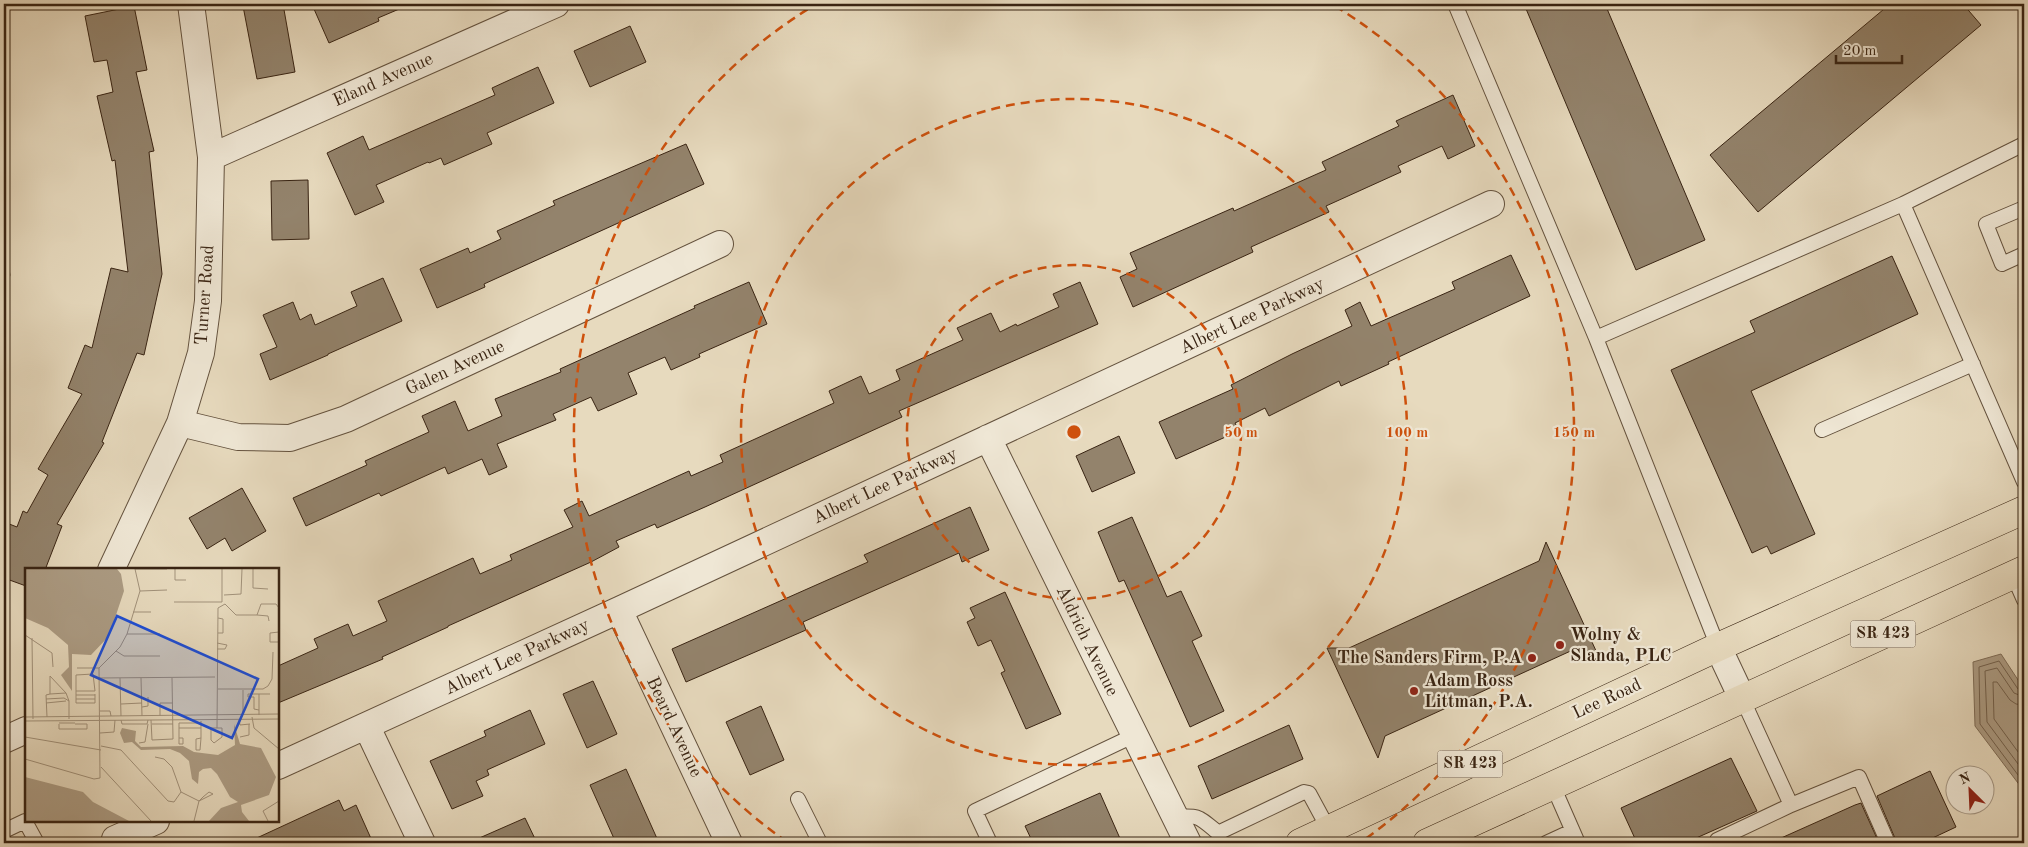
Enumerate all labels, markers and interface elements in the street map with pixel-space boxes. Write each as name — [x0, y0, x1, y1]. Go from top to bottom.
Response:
scale bar — [1836, 32, 1902, 64]
text: 20 m — [1843, 44, 1877, 59]
street label: Eland Avenue — [330, 50, 436, 110]
street label: Turner Road — [193, 244, 217, 346]
street label: Albert Lee Parkway — [1177, 274, 1327, 357]
street label: Galen Avenue — [403, 337, 507, 399]
centre of rings — [1065, 423, 1083, 441]
text: 50 m — [1224, 426, 1258, 441]
text: 100 m — [1386, 426, 1428, 441]
text: 150 m — [1553, 426, 1595, 441]
street label: Albert Lee Parkway — [810, 444, 960, 527]
inset map — [25, 568, 279, 822]
street label: Aldrich Avenue — [1053, 583, 1121, 699]
street label: Albert Lee Parkway — [442, 615, 592, 698]
road number: SR 423 — [1850, 620, 1916, 648]
place label: Wolny & Slanda, PLC — [1570, 626, 1671, 665]
marker: Wolny & Slanda, PLC — [1554, 639, 1566, 651]
place label: The Sanders Firm, P.A — [1337, 649, 1522, 667]
marker: The Sanders Firm, P.A — [1526, 652, 1538, 664]
place label: Adam Ross Littman, P.A. — [1424, 672, 1533, 711]
street label: Beard Avenue — [643, 674, 705, 780]
street label: Lee Road — [1570, 675, 1644, 723]
marker: Adam Ross Littman, P.A. — [1408, 685, 1420, 697]
road number: SR 423 — [1438, 751, 1502, 778]
north arrow — [1946, 764, 1996, 814]
text: N — [1957, 770, 1973, 788]

